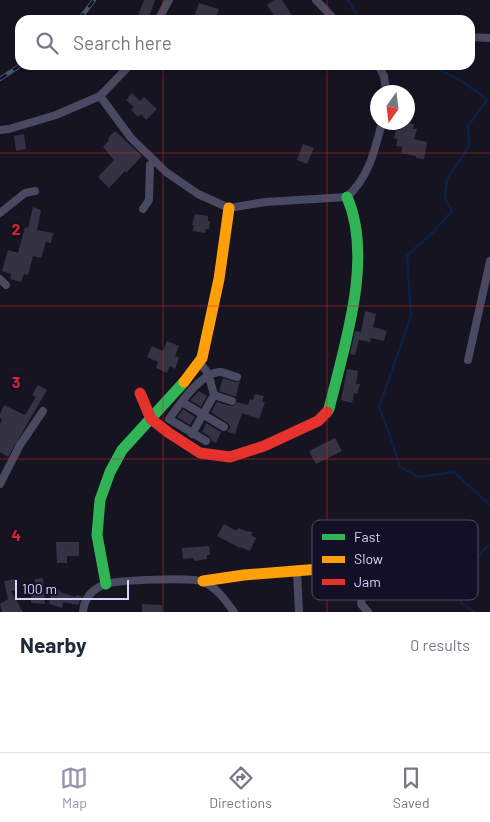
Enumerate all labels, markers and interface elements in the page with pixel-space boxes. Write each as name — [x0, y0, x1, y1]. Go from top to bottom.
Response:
search box — [15, 15, 475, 70]
icon: search — [33, 29, 61, 57]
text: Search here — [73, 31, 172, 54]
north arrow — [370, 85, 415, 130]
text: 2 — [12, 219, 21, 238]
text: 3 — [12, 372, 20, 391]
legend — [312, 520, 478, 600]
text: 4 — [11, 525, 21, 544]
text: Fast — [354, 528, 380, 545]
text: Slow — [354, 550, 383, 567]
text: Jam — [354, 573, 381, 590]
scale bar — [15, 577, 129, 600]
text: 100 m — [22, 580, 57, 597]
text: Nearby — [20, 632, 86, 657]
text: 0 results — [410, 635, 470, 654]
tab: Map — [60, 764, 88, 811]
tab: Directions — [209, 764, 272, 811]
tab: Saved — [393, 764, 430, 811]

